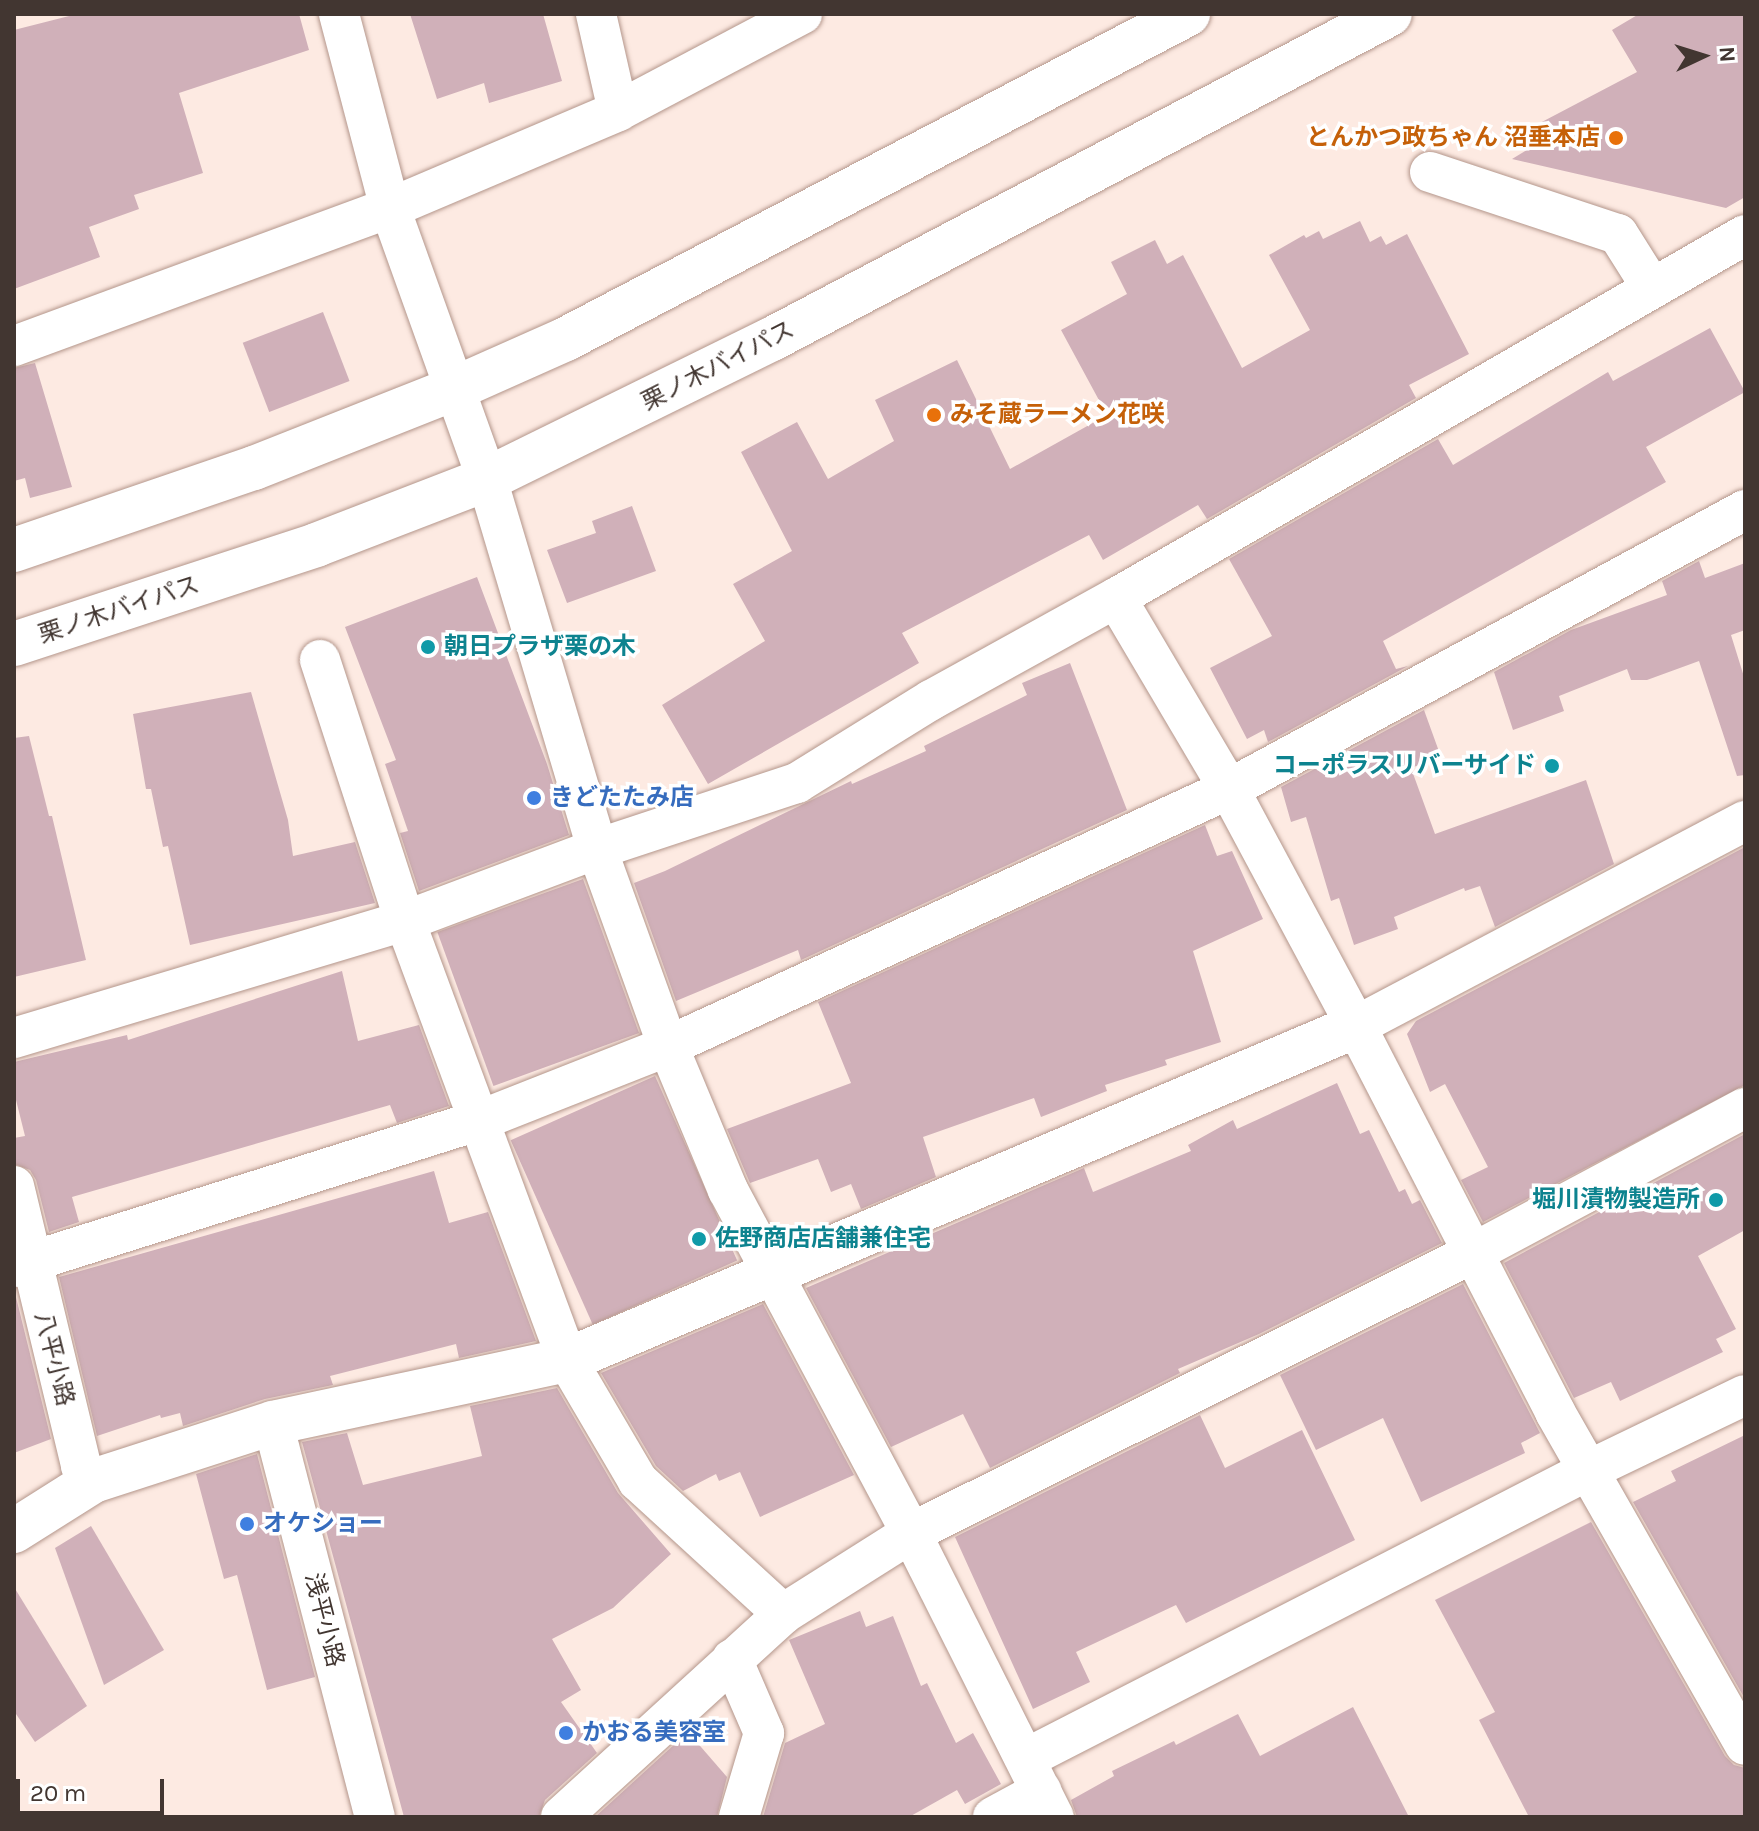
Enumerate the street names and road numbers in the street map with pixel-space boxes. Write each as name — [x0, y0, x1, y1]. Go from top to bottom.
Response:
street label: 栗ノ木バイパス — [637, 315, 799, 417]
street label: 栗ノ木バイパス — [35, 570, 203, 650]
street label: 八平小路 — [28, 1309, 80, 1409]
street label: 浅平小路 — [298, 1570, 350, 1670]

